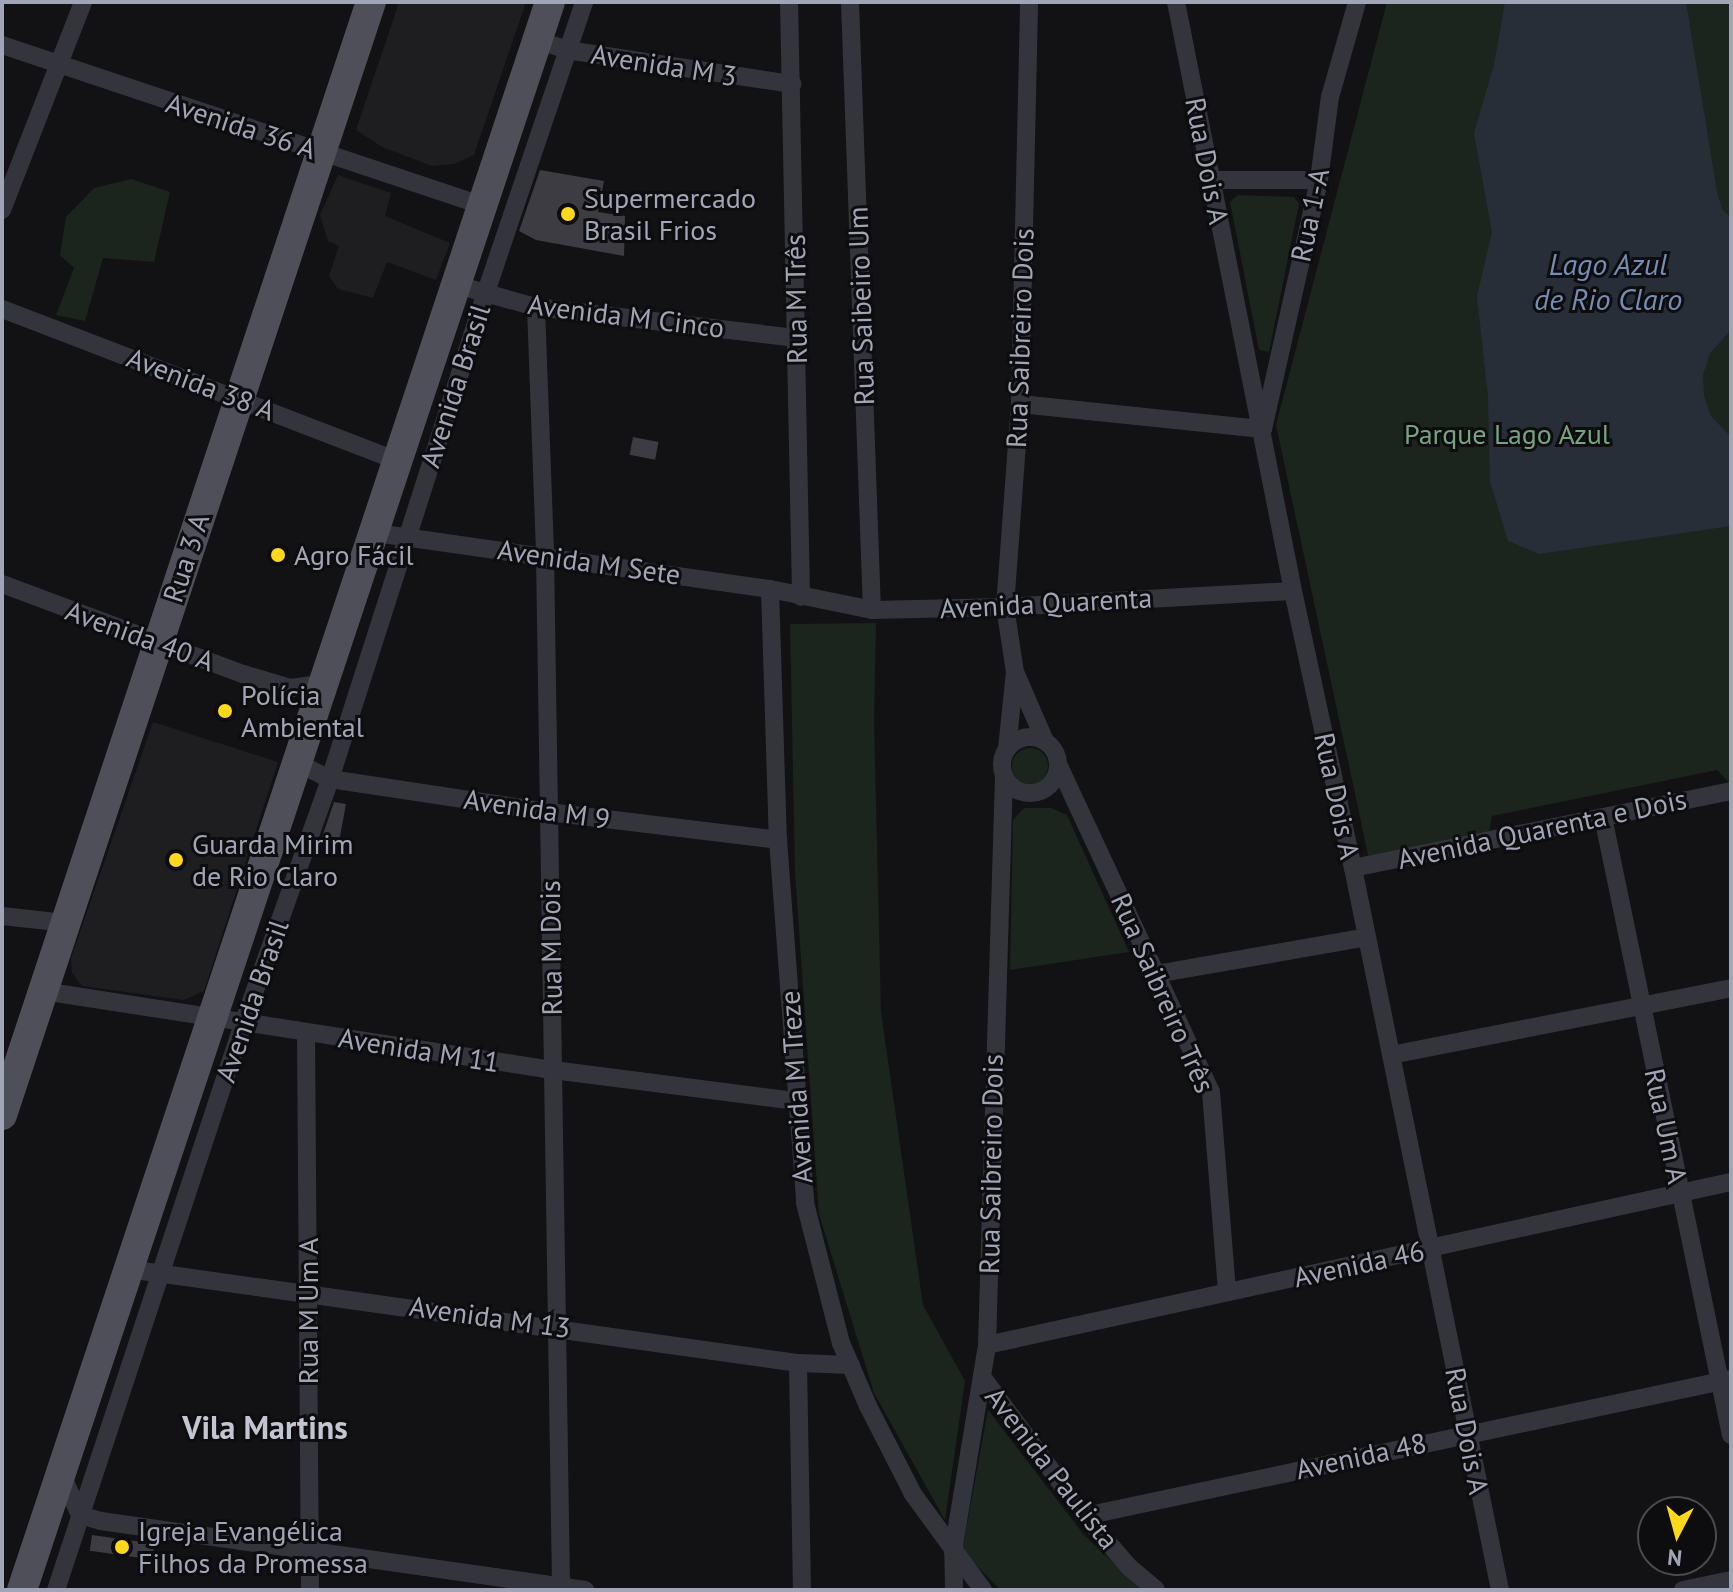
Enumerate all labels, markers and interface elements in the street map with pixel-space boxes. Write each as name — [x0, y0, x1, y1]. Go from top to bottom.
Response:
street label: Avenida M 3 — [589, 37, 739, 93]
street label: Avenida 36 A — [161, 86, 321, 166]
street label: Rua Dois A — [1178, 94, 1236, 228]
street label: Rua 1-A — [1284, 165, 1336, 265]
place label: Supermercado Brasil Frios — [584, 181, 756, 247]
marker: Supermercado Brasil Frios — [559, 205, 577, 223]
street label: Rua Saibeiro Um — [841, 206, 881, 406]
street label: Rua Saibreiro Dois — [999, 227, 1041, 449]
street label: Rua M Três — [778, 233, 814, 365]
water label: Lago Azul de Rio Claro — [1534, 246, 1682, 316]
street label: Avenida M Cinco — [526, 287, 726, 345]
street label: Avenida Brasil — [413, 300, 497, 472]
street label: Avenida 38 A — [122, 340, 280, 428]
park label: Parque Lago Azul — [1404, 417, 1610, 451]
street label: Rua 3 A — [156, 509, 216, 607]
street label: Avenida M Sete — [495, 533, 683, 591]
place label: Agro Fácil — [294, 538, 414, 572]
marker: Agro Fácil — [269, 546, 287, 564]
street label: Avenida Quarenta — [939, 581, 1153, 625]
street label: Avenida 40 A — [61, 593, 219, 679]
place label: Polícia Ambiental — [241, 678, 364, 744]
marker: Polícia Ambiental — [216, 702, 234, 720]
street label: Rua Dois A — [1307, 729, 1367, 863]
street label: Avenida M 9 — [462, 782, 612, 836]
street label: Avenida Quarenta e Dois — [1395, 782, 1689, 876]
place label: Guarda Mirim de Rio Claro — [192, 827, 353, 893]
marker: Guarda Mirim de Rio Claro — [167, 851, 185, 869]
street label: Rua M Dois — [533, 880, 569, 1016]
street label: Rua Saibreiro Três — [1104, 888, 1222, 1098]
street label: Avenida Brasil — [209, 915, 295, 1087]
street label: Avenida M Treze — [772, 989, 820, 1185]
street label: Avenida M 11 — [336, 1021, 502, 1079]
street label: Rua Saibreiro Dois — [972, 1054, 1010, 1274]
street label: Rua Um A — [1637, 1065, 1695, 1187]
street label: Avenida 46 — [1291, 1234, 1427, 1294]
street label: Rua M Um A — [291, 1237, 325, 1385]
street label: Avenida M 13 — [407, 1289, 573, 1345]
street label: Rua Dois A — [1438, 1364, 1496, 1498]
street label: Avenida Paulista — [978, 1380, 1126, 1556]
district label: Vila Martins — [182, 1408, 348, 1446]
street label: Avenida 48 — [1293, 1426, 1429, 1486]
north arrow — [1637, 1496, 1717, 1576]
place label: Igreja Evangélica Filhos da Promessa — [138, 1514, 368, 1580]
marker: Igreja Evangélica Filhos da Promessa — [113, 1538, 131, 1556]
text: N — [1666, 1543, 1683, 1573]

